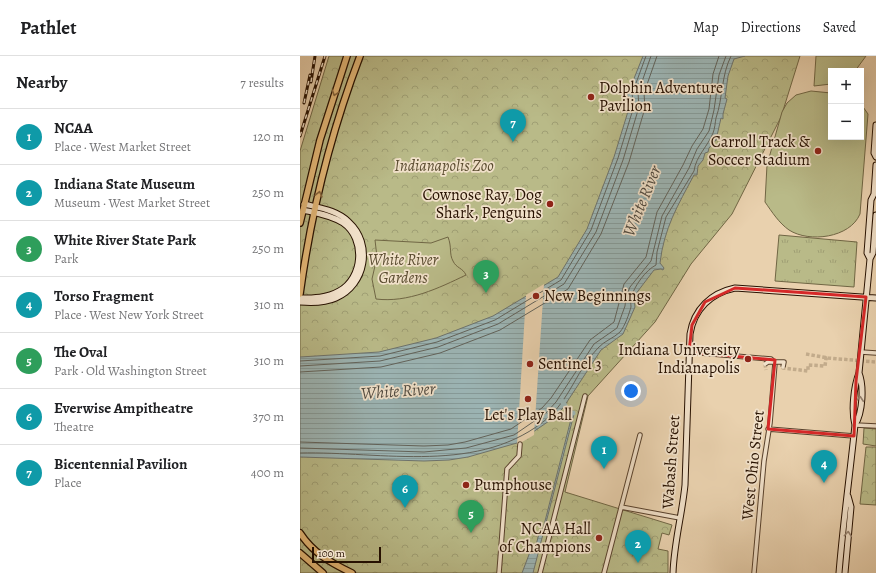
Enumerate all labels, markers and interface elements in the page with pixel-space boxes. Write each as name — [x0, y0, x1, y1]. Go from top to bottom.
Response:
text: Pathlet — [20, 15, 76, 41]
text: Map — [693, 18, 719, 37]
text: Directions — [741, 18, 801, 37]
text: Saved — [823, 18, 856, 37]
map controls — [828, 68, 864, 140]
button: + — [828, 68, 864, 104]
text: Nearby — [16, 71, 67, 94]
text: 7 results — [240, 74, 284, 91]
place label: Dolphin Adventure Pavilion — [599, 77, 723, 117]
one-way arrow — [331, 89, 339, 96]
marker: Dolphin Adventure Pavilion — [586, 92, 596, 102]
button: − — [828, 104, 864, 140]
pin: 7 — [500, 109, 526, 142]
text: NCAA — [54, 118, 93, 138]
text: 1 — [27, 128, 31, 145]
text: 120 m — [253, 128, 284, 145]
place label: Carroll Track & Soccer Stadium — [708, 131, 811, 171]
text: Place · West Market Street — [54, 138, 191, 155]
marker: Carroll Track & Soccer Stadium — [813, 146, 823, 156]
park label: Indianapolis Zoo — [394, 155, 494, 177]
water label: White River — [617, 161, 667, 240]
text: Indiana State Museum — [54, 174, 195, 194]
text: 2 — [26, 184, 32, 201]
text: 250 m — [252, 184, 284, 201]
place label: Cownose Ray, Dog Shark, Penguins — [422, 184, 542, 224]
one-way arrow — [314, 190, 322, 197]
text: Museum · West Market Street — [54, 194, 210, 211]
marker: Cownose Ray, Dog Shark, Penguins — [545, 199, 555, 209]
text: White River State Park — [54, 230, 196, 250]
text: 3 — [26, 240, 32, 257]
text: 250 m — [252, 240, 284, 257]
park label: White River Gardens — [368, 249, 439, 289]
text: Park — [54, 250, 78, 267]
pin: 3 — [473, 260, 499, 293]
place label: New Beginnings — [544, 285, 651, 307]
text: Torso Fragment — [54, 286, 154, 306]
marker: New Beginnings — [531, 291, 541, 301]
text: 4 — [26, 296, 32, 313]
text: 310 m — [254, 296, 284, 313]
text: Place · West New York Street — [54, 306, 204, 323]
place label: Indiana University Indianapolis — [618, 339, 741, 379]
text: The Oval — [54, 342, 107, 362]
text: 5 — [26, 352, 32, 369]
text: 310 m — [254, 352, 284, 369]
place label: Sentinel 3 — [538, 353, 602, 375]
marker: Indiana University Indianapolis — [743, 354, 753, 364]
marker: Sentinel 3 — [525, 359, 535, 369]
text: Park · Old Washington Street — [54, 362, 207, 379]
water label: White River — [360, 377, 437, 405]
your location — [621, 381, 641, 401]
marker: Let's Play Ball — [523, 394, 533, 404]
one-way arrow — [856, 396, 865, 402]
text: Everwise Ampitheatre — [54, 398, 193, 418]
place label: Let's Play Ball — [484, 404, 572, 426]
text: 6 — [26, 408, 32, 425]
text: 370 m — [253, 408, 284, 425]
street label: West Ohio Street — [736, 409, 770, 522]
street label: Wabash Street — [657, 414, 685, 511]
text: Theatre — [54, 418, 94, 435]
pin: 1 — [591, 436, 617, 469]
pin: 4 — [811, 450, 837, 483]
text: Bicentennial Pavilion — [54, 454, 187, 474]
text: 7 — [26, 464, 32, 481]
text: 400 m — [251, 464, 284, 481]
text: Place — [54, 474, 82, 491]
place label: Pumphouse — [474, 474, 552, 496]
pin: 6 — [392, 475, 418, 508]
marker: Pumphouse — [461, 480, 471, 490]
pin: 5 — [458, 500, 484, 533]
place label: NCAA Hall of Champions — [499, 518, 591, 558]
pin: 2 — [625, 530, 651, 563]
one-way arrow — [843, 531, 852, 537]
marker: NCAA Hall of Champions — [594, 533, 604, 543]
scale bar — [312, 545, 381, 564]
text: 100 m — [318, 546, 345, 561]

